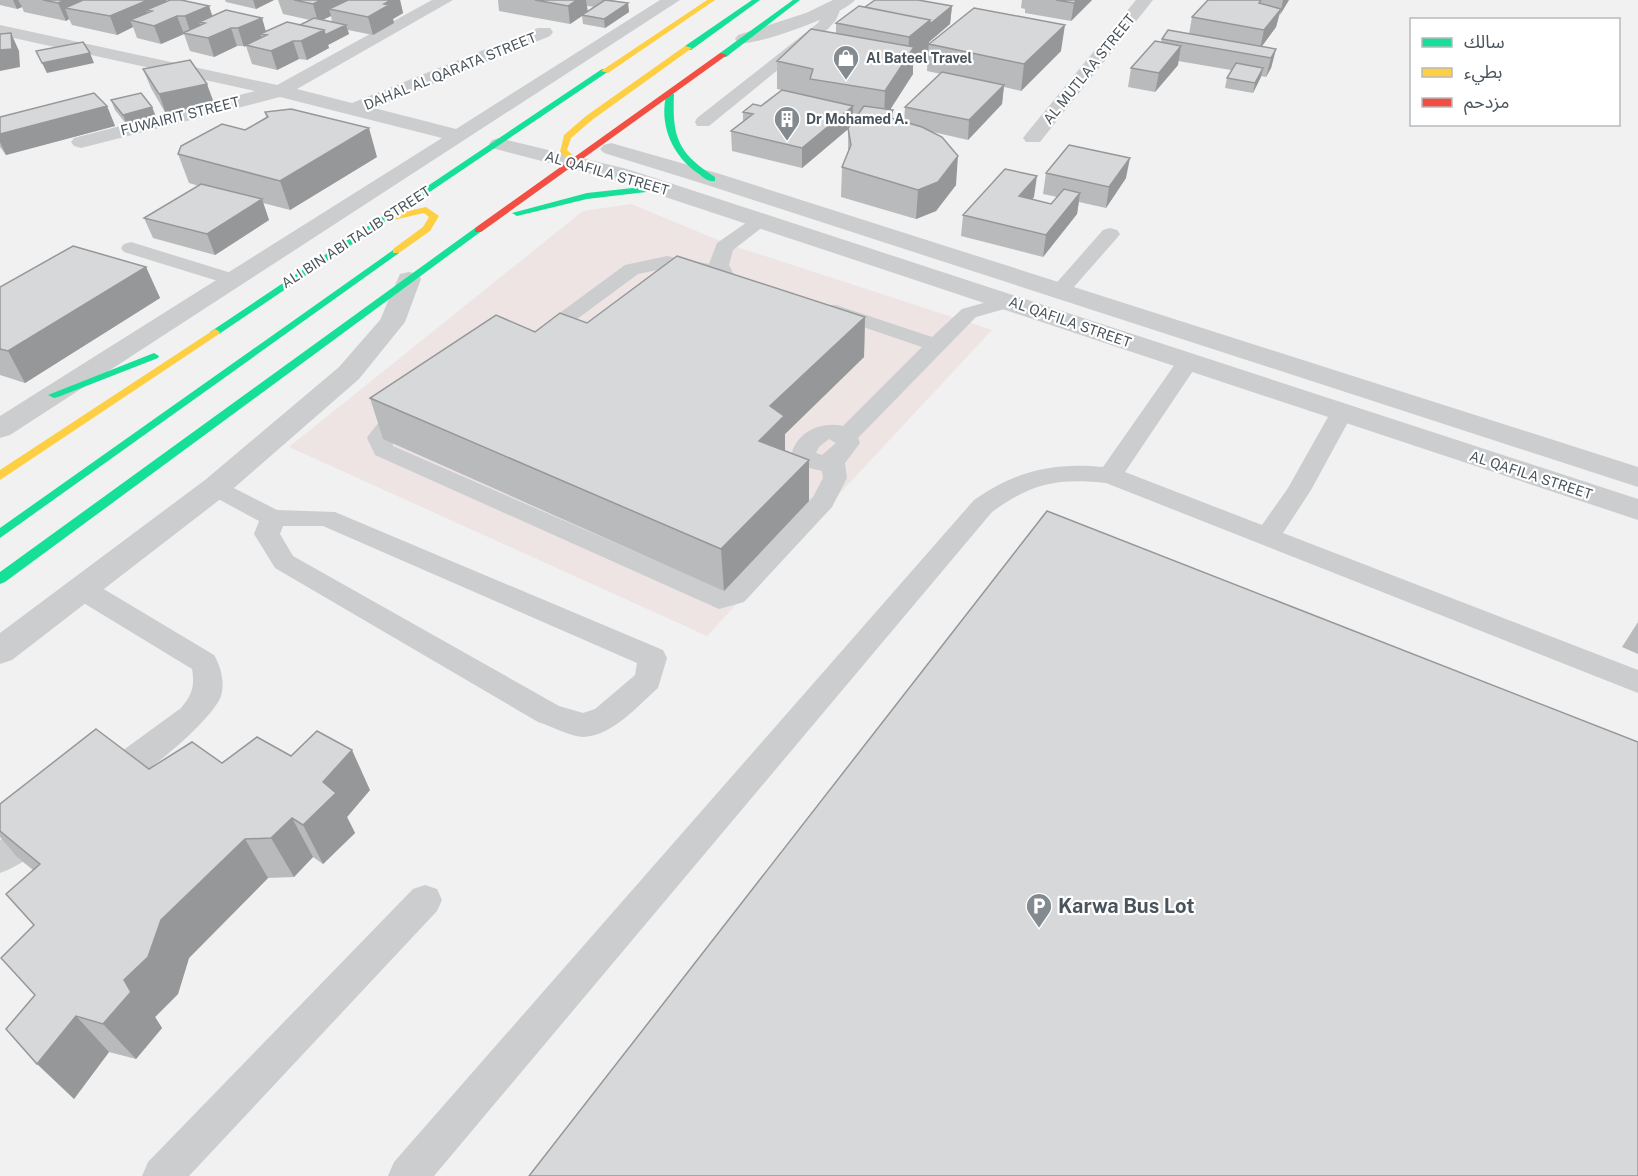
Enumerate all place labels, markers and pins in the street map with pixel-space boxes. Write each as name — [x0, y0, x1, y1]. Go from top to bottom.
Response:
shop icon: Al Bateel Travel — [831, 43, 861, 81]
place label: Al Bateel Travel — [866, 50, 973, 66]
building icon: Dr Mohamed A. — [772, 104, 802, 142]
place label: Dr Mohamed A. — [806, 111, 908, 127]
parking icon: Karwa Bus Lot — [1024, 891, 1054, 929]
place label: Karwa Bus Lot — [1058, 894, 1195, 918]

